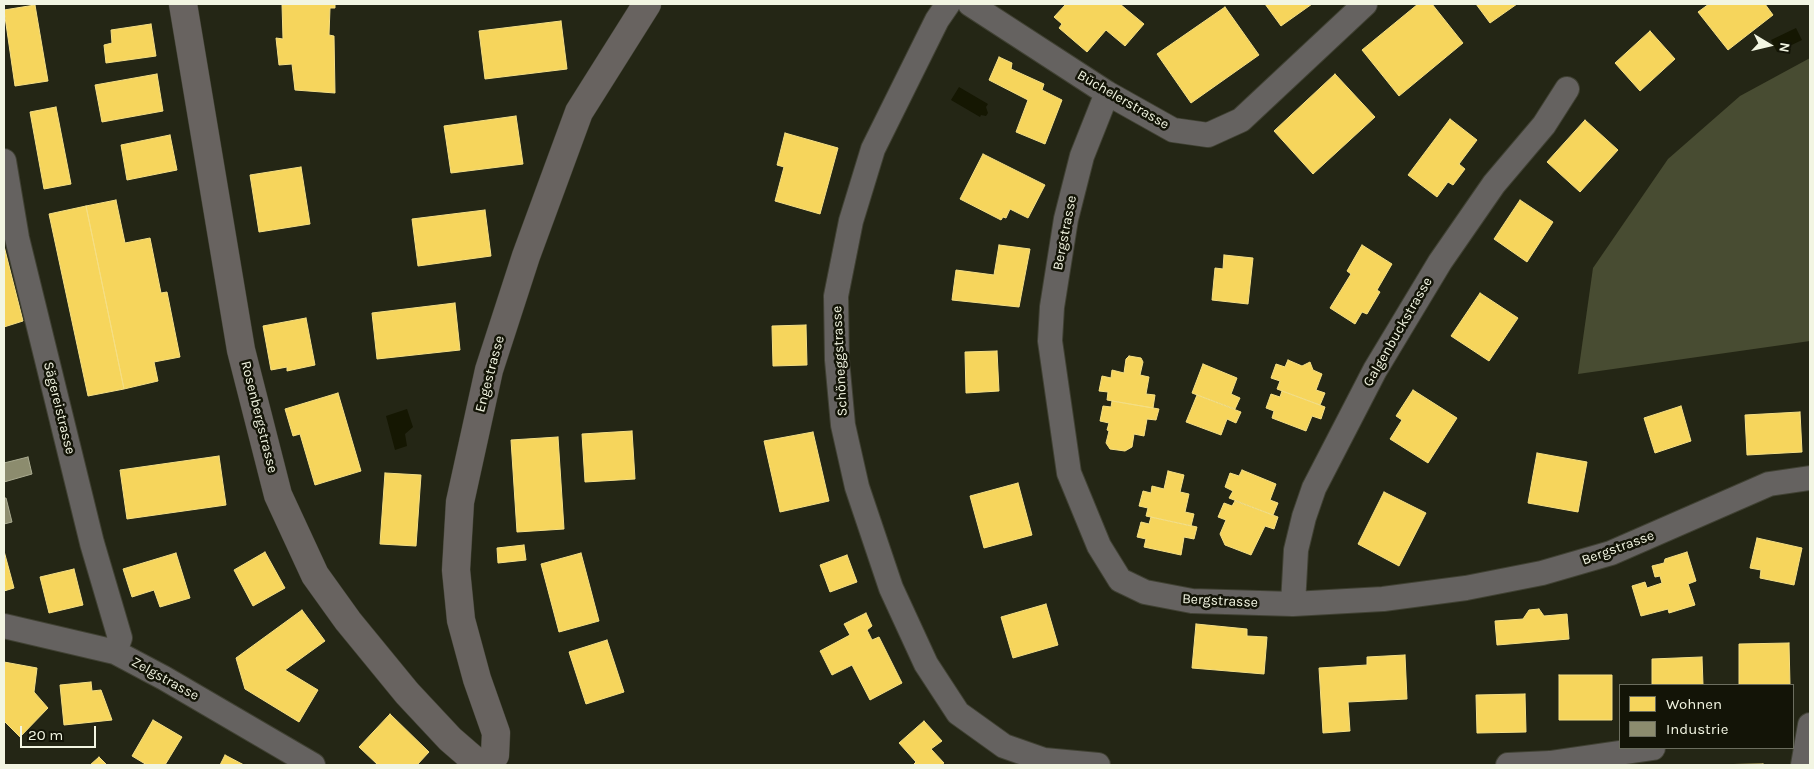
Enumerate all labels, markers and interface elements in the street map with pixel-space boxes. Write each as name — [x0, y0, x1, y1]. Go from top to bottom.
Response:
north arrow — [1744, 20, 1794, 70]
text: N — [1775, 41, 1793, 54]
street label: Büchelerstrasse — [1074, 67, 1172, 133]
street label: Bergstrasse — [1050, 194, 1080, 272]
street label: Galgenbuckstrasse — [1360, 274, 1436, 390]
street label: Schöneggstrasse — [829, 305, 851, 417]
street label: Engestrasse — [472, 334, 508, 414]
street label: Rosenbergstrasse — [237, 359, 281, 475]
street label: Sägereistrasse — [39, 360, 79, 456]
street label: Bergstrasse — [1579, 527, 1657, 569]
street label: Bergstrasse — [1182, 591, 1258, 611]
street label: Zelgstrasse — [128, 654, 202, 704]
legend — [1619, 684, 1794, 749]
text: Wohnen — [1666, 695, 1722, 713]
scale bar — [22, 716, 99, 748]
text: Industrie — [1666, 720, 1728, 738]
text: 20 m — [28, 726, 63, 744]

